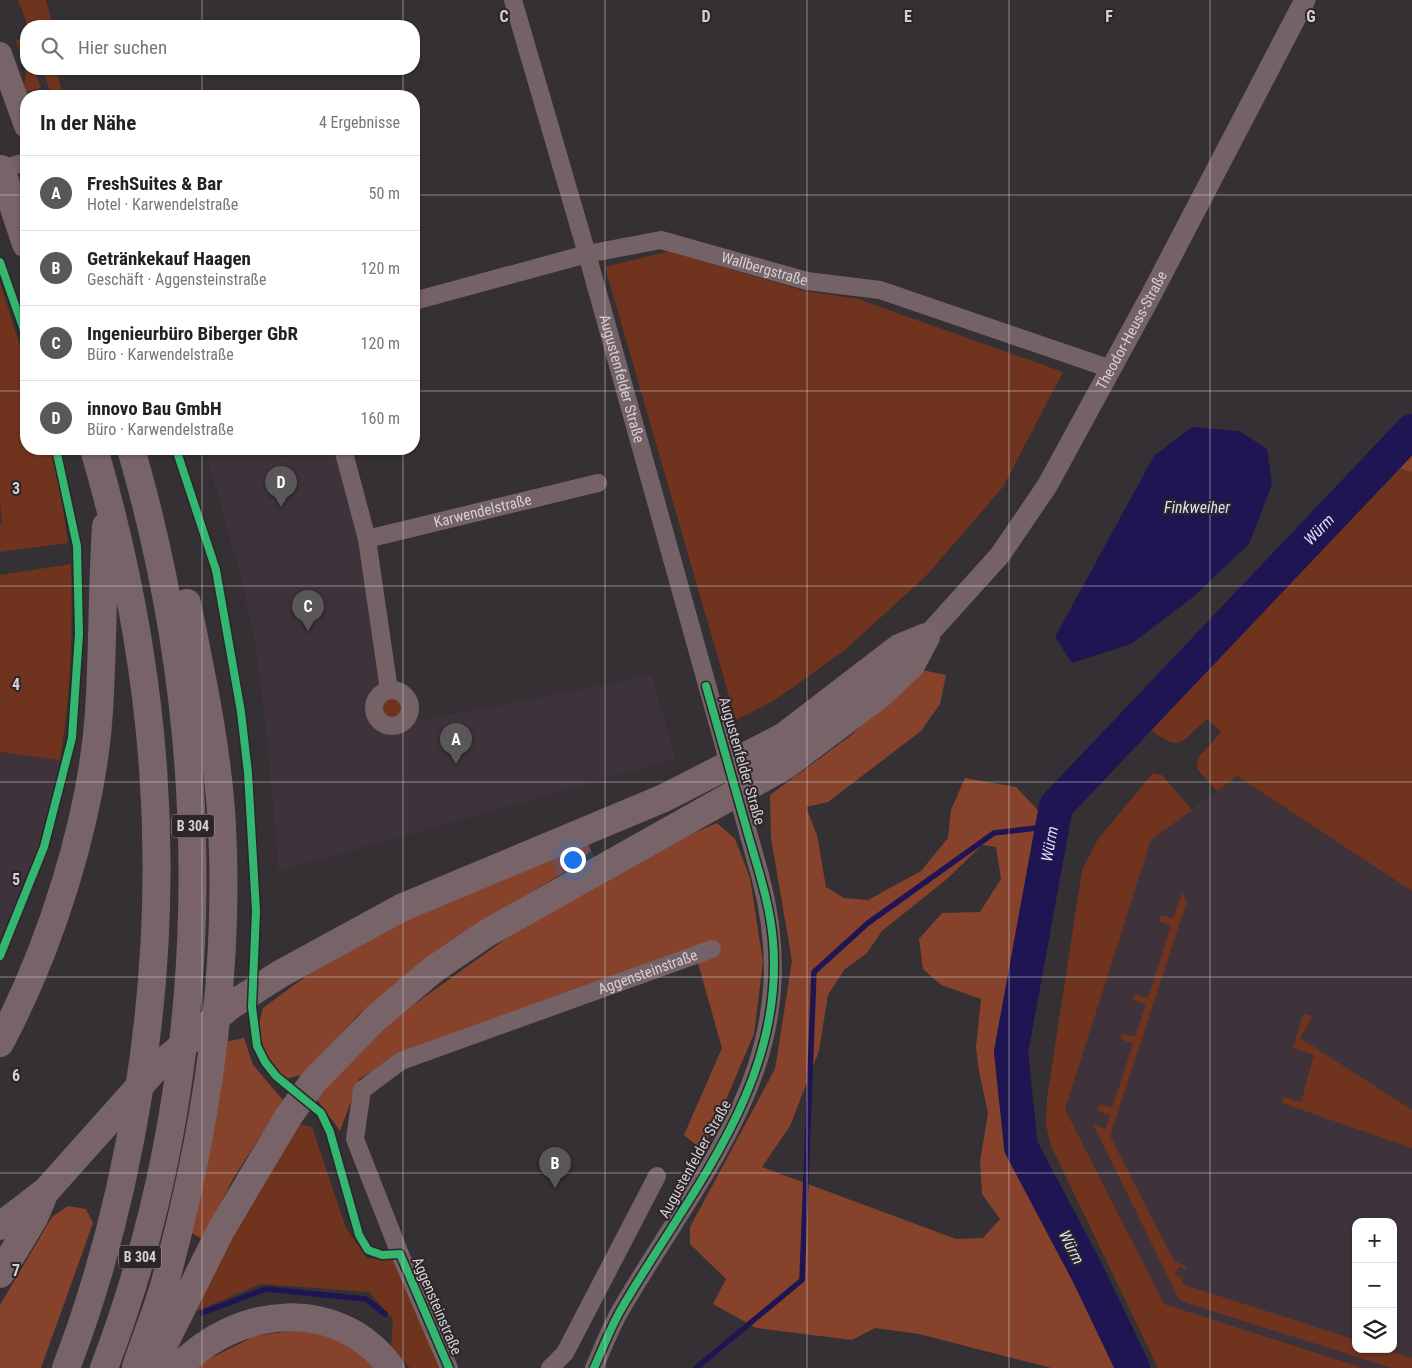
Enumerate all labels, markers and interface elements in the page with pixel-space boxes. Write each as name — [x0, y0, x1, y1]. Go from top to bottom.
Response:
text: C — [499, 7, 509, 26]
text: D — [701, 7, 711, 26]
text: E — [904, 7, 912, 26]
text: F — [1105, 7, 1113, 26]
text: G — [1306, 7, 1316, 26]
search box — [20, 20, 420, 75]
icon: search — [38, 34, 66, 62]
text: Hier suchen — [78, 36, 167, 59]
text: In der Nähe — [40, 111, 136, 135]
text: 4 Ergebnisse — [319, 113, 400, 132]
text: FreshSuites & Bar — [87, 172, 223, 195]
text: A — [51, 184, 61, 203]
text: 50 m — [368, 184, 400, 203]
text: Hotel · Karwendelstraße — [87, 195, 238, 214]
text: Getränkekauf Haagen — [87, 247, 251, 270]
street label: Wallbergstraße — [719, 248, 810, 290]
text: B — [52, 259, 60, 278]
text: 120 m — [361, 259, 400, 278]
street label: Theodor-Heuss-Straße — [1092, 268, 1171, 393]
text: Geschäft · Aggensteinstraße — [87, 270, 266, 289]
street label: Augustenfelder Straße — [595, 313, 648, 445]
text: Ingenieurbüro Biberger GbR — [87, 322, 298, 345]
text: C — [51, 334, 61, 353]
text: 120 m — [361, 334, 400, 353]
text: Büro · Karwendelstraße — [87, 345, 234, 364]
text: innovo Bau GmbH — [87, 397, 222, 420]
text: D — [51, 409, 61, 428]
text: 160 m — [361, 409, 400, 428]
text: Büro · Karwendelstraße — [87, 420, 234, 439]
pin: D — [265, 466, 297, 507]
text: 3 — [12, 479, 20, 498]
street label: Karwendelstraße — [432, 490, 533, 531]
water label: Finkweiher — [1164, 498, 1231, 517]
water label: Würm — [1300, 510, 1338, 549]
pin: C — [292, 590, 324, 631]
text: 4 — [12, 675, 20, 694]
street label: Augustenfelder Straße — [715, 695, 769, 827]
pin: A — [440, 723, 472, 764]
road number: B 304 — [172, 814, 214, 838]
water label: Würm — [1037, 825, 1062, 863]
your location — [560, 847, 586, 873]
text: 5 — [12, 870, 20, 889]
street label: Aggensteinstraße — [596, 946, 700, 998]
text: 6 — [12, 1066, 20, 1085]
street label: Augustenfelder Straße — [655, 1097, 735, 1221]
pin: B — [539, 1147, 571, 1188]
map controls — [1352, 1218, 1397, 1353]
button: + — [1352, 1218, 1397, 1263]
water label: Würm — [1055, 1227, 1088, 1267]
road number: B 304 — [119, 1246, 161, 1268]
street label: Aggensteinstraße — [408, 1254, 466, 1358]
text: 7 — [12, 1261, 20, 1280]
button: − — [1352, 1263, 1397, 1308]
button: layers — [1352, 1308, 1397, 1353]

